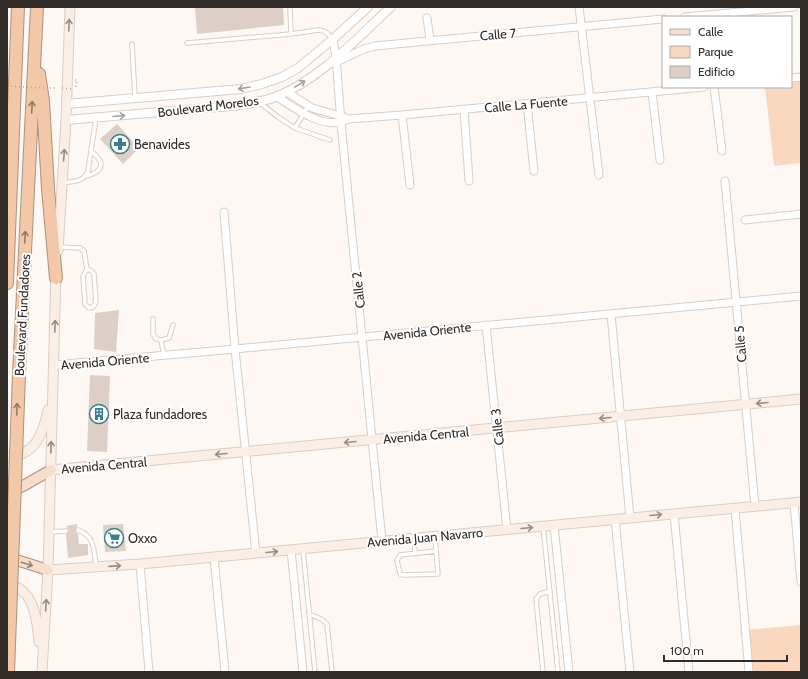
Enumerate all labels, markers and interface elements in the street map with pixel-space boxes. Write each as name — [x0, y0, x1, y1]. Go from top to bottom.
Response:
legend — [662, 16, 792, 88]
one-way arrow — [66, 19, 73, 32]
street label: Calle 7 — [479, 24, 517, 44]
text: Calle — [698, 24, 723, 39]
text: Parque — [698, 44, 733, 59]
text: Edificio — [698, 64, 735, 79]
one-way arrow — [294, 80, 306, 88]
one-way arrow — [238, 84, 251, 92]
street label: Boulevard Morelos — [157, 92, 260, 120]
street label: Calle La Fuente — [484, 92, 569, 116]
one-way arrow — [28, 101, 36, 114]
one-way arrow — [112, 112, 125, 119]
pharmacy icon: Benavides — [109, 133, 131, 155]
place label: Benavides — [134, 136, 191, 152]
one-way arrow — [60, 149, 67, 162]
one-way arrow — [22, 231, 29, 244]
street label: Boulevard Fundadores — [11, 253, 33, 376]
street label: Calle 2 — [348, 271, 368, 309]
street label: Avenida Oriente — [382, 318, 472, 344]
one-way arrow — [51, 320, 59, 333]
street label: Calle 5 — [730, 325, 750, 363]
street label: Avenida Oriente — [60, 349, 150, 373]
one-way arrow — [756, 399, 769, 406]
one-way arrow — [14, 403, 21, 416]
building icon: Plaza fundadores — [88, 403, 110, 425]
place label: Plaza fundadores — [113, 406, 208, 422]
street label: Calle 3 — [487, 408, 507, 446]
one-way arrow — [599, 414, 612, 421]
street label: Avenida Central — [382, 423, 470, 447]
one-way arrow — [344, 438, 357, 446]
one-way arrow — [47, 441, 55, 454]
one-way arrow — [215, 451, 228, 458]
street label: Avenida Central — [60, 453, 148, 477]
one-way arrow — [649, 512, 662, 519]
street label: Avenida Juan Navarro — [366, 524, 484, 550]
one-way arrow — [520, 524, 533, 531]
supermarket icon: Oxxo — [103, 527, 125, 549]
place label: Oxxo — [128, 530, 157, 546]
one-way arrow — [265, 548, 278, 556]
one-way arrow — [21, 561, 34, 568]
one-way arrow — [108, 563, 121, 570]
one-way arrow — [42, 599, 49, 612]
scale bar — [664, 637, 787, 663]
text: 100 m — [670, 643, 704, 658]

